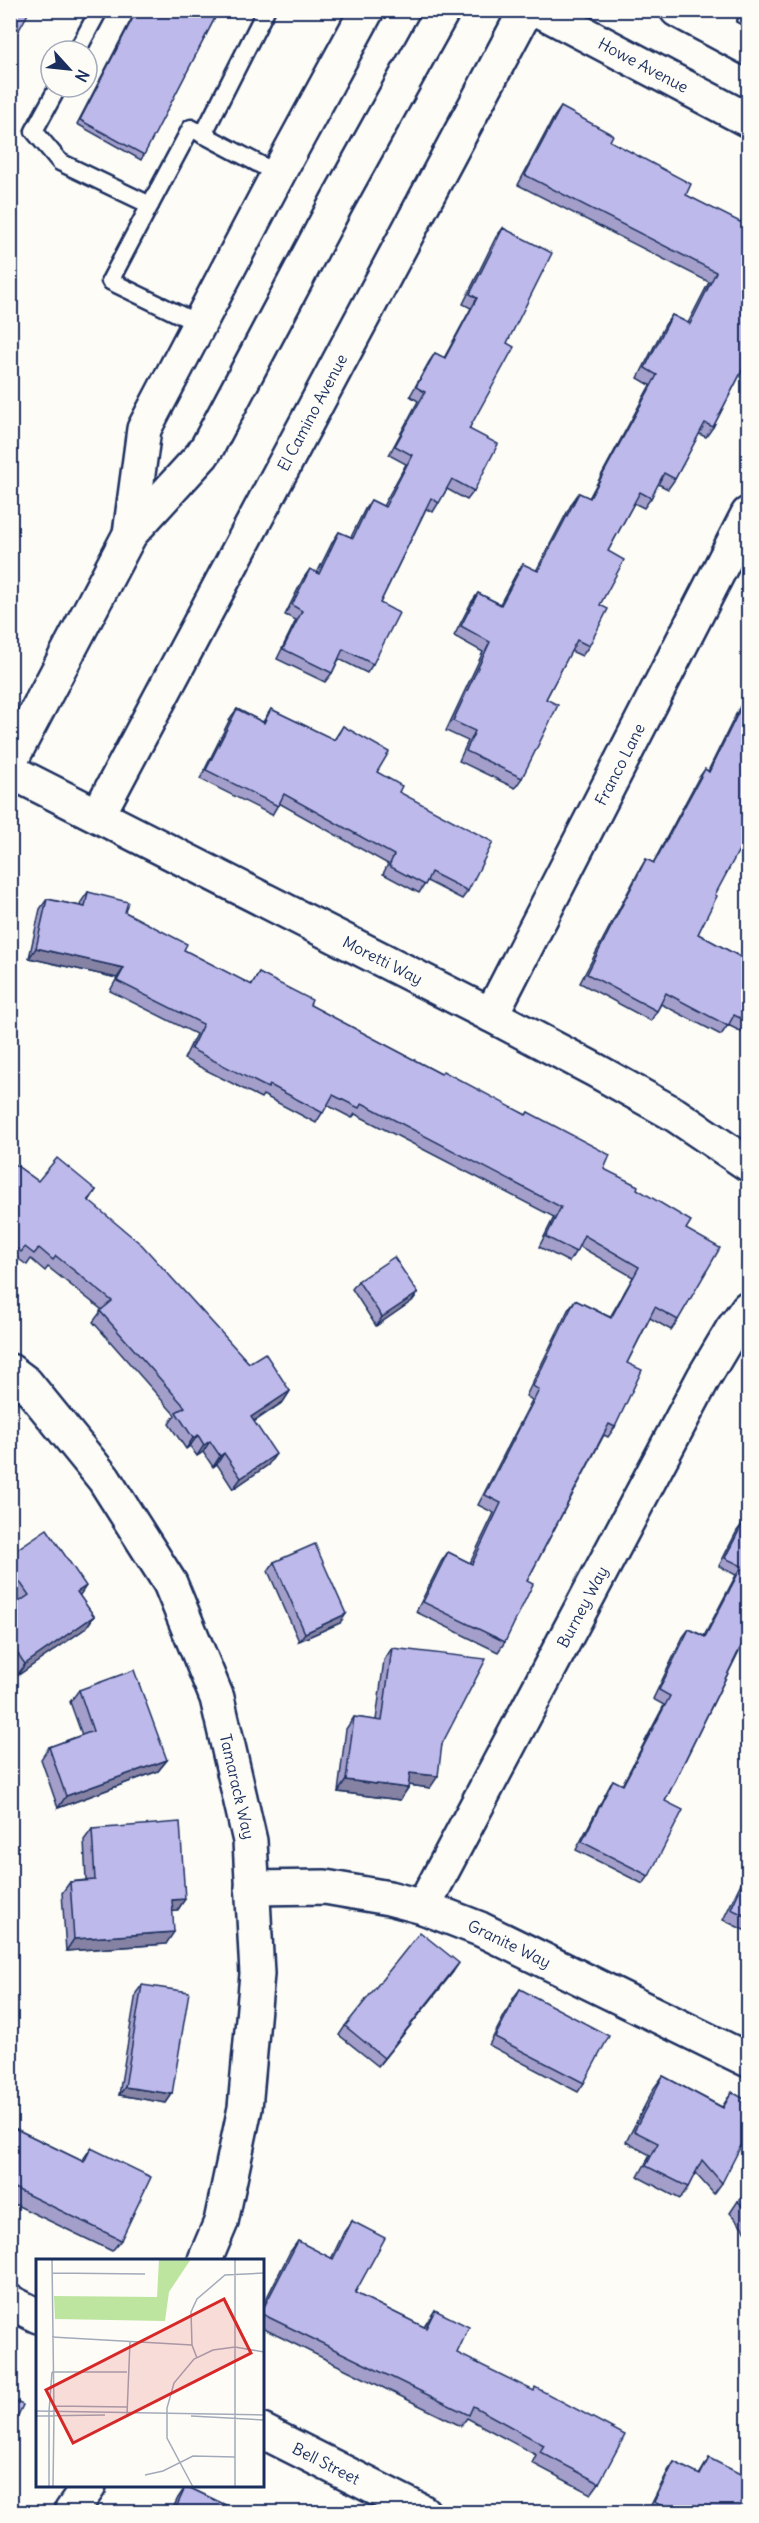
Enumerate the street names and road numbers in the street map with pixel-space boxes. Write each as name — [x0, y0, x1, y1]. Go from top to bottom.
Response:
street label: Howe Avenue — [595, 33, 692, 97]
street label: El Camino Avenue — [273, 350, 351, 474]
street label: Franco Lane — [590, 720, 649, 809]
street label: Moretti Way — [339, 932, 426, 989]
street label: Burney Way — [553, 1562, 612, 1651]
street label: Tamarack Way — [216, 1732, 259, 1841]
street label: Granite Way — [465, 1915, 554, 1972]
street label: Bell Street — [289, 2438, 364, 2489]

